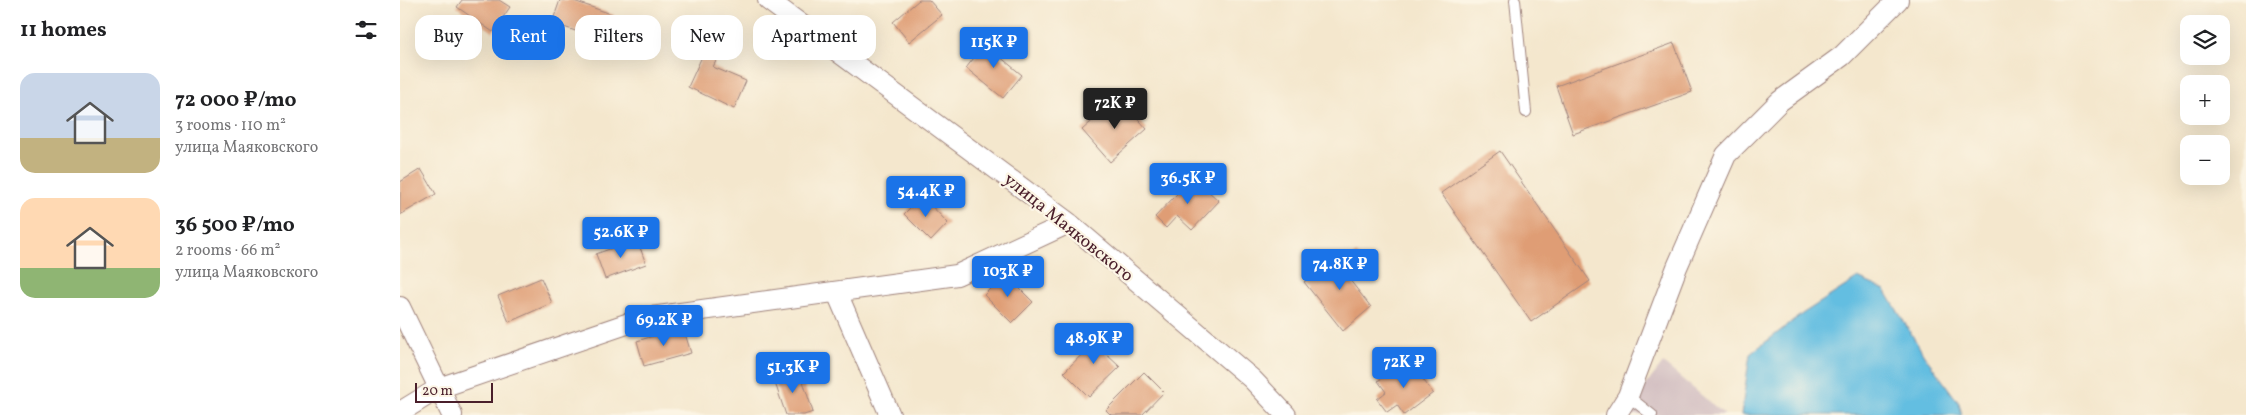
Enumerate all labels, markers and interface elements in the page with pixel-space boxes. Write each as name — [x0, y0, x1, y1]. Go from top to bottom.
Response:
chip: Buy — [415, 15, 482, 60]
chip: Rent — [492, 15, 565, 60]
chip: Filters — [575, 15, 661, 60]
chip: New — [671, 15, 743, 60]
chip: Apartment — [753, 15, 876, 60]
map controls — [2180, 15, 2230, 185]
button: layers — [2180, 15, 2230, 65]
text: 11 homes — [20, 16, 107, 45]
icon: filters — [352, 16, 380, 44]
pin: 115K ₽ — [953, 27, 1035, 69]
text: 115K ₽ — [971, 32, 1017, 54]
button: + — [2180, 75, 2230, 125]
text: 72 000 ₽/mo — [175, 86, 297, 115]
pin: 72K ₽ — [1080, 88, 1150, 130]
icon: home — [60, 93, 120, 153]
text: 72K ₽ — [1094, 93, 1136, 115]
text: 3 rooms · 110 m² — [175, 115, 286, 137]
button: − — [2180, 135, 2230, 185]
text: улица Маяковского — [175, 137, 318, 159]
pin: 36.5K ₽ — [1142, 162, 1234, 205]
street label: улица Маяковского — [998, 168, 1139, 289]
text: 36.5K ₽ — [1161, 168, 1215, 190]
pin: 54.4K ₽ — [880, 176, 972, 218]
text: 54.4K ₽ — [897, 181, 955, 203]
text: 36 500 ₽/mo — [175, 211, 295, 240]
pin: 52.6K ₽ — [575, 216, 667, 259]
icon: home — [60, 218, 120, 278]
text: 52.6K ₽ — [593, 222, 649, 244]
text: 2 rooms · 66 m² — [175, 240, 281, 262]
pin: 74.8K ₽ — [1294, 248, 1386, 291]
text: 74.8K ₽ — [1312, 254, 1368, 276]
pin: 103K ₽ — [967, 256, 1049, 298]
text: 103K ₽ — [983, 261, 1033, 283]
text: улица Маяковского — [175, 262, 318, 284]
pin: 69.2K ₽ — [618, 304, 710, 347]
text: 69.2K ₽ — [636, 310, 692, 332]
pin: 48.9K ₽ — [1048, 322, 1140, 365]
text: 48.9K ₽ — [1065, 328, 1123, 350]
pin: 72K ₽ — [1369, 346, 1439, 389]
pin: 51.3K ₽ — [747, 352, 839, 394]
text: 72K ₽ — [1383, 352, 1425, 374]
text: 51.3K ₽ — [767, 357, 819, 379]
scale bar — [415, 380, 492, 403]
text: 20 m — [422, 382, 453, 401]

